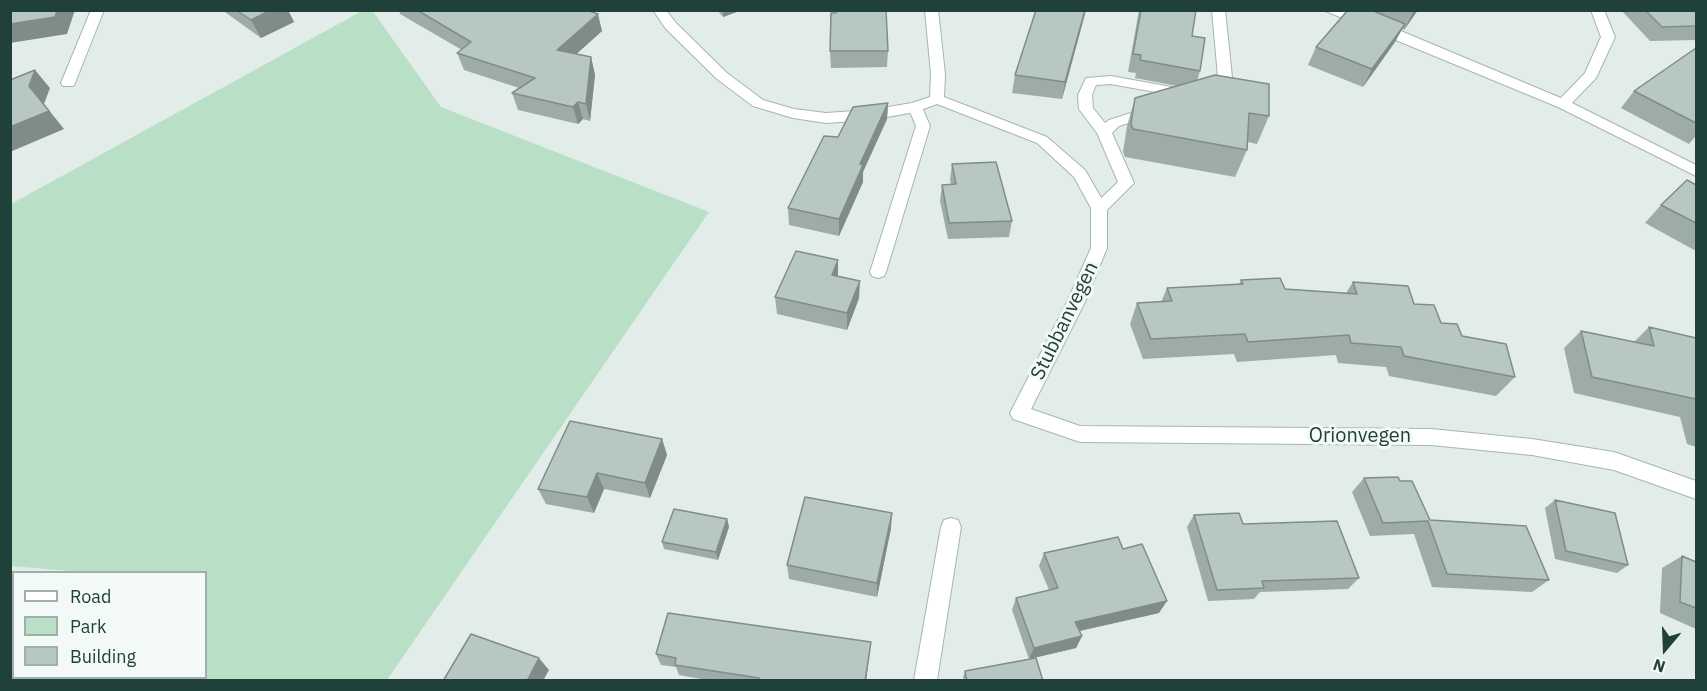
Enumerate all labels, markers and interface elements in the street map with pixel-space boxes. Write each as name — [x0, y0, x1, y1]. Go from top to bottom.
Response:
street label: Stubbanvegen — [1026, 258, 1104, 384]
street label: Orionvegen — [1309, 424, 1411, 448]
legend — [12, 571, 207, 679]
text: Road — [70, 585, 111, 608]
text: Park — [70, 615, 106, 638]
north arrow — [1635, 619, 1695, 679]
text: Building — [70, 645, 136, 668]
text: N — [1650, 655, 1668, 677]

